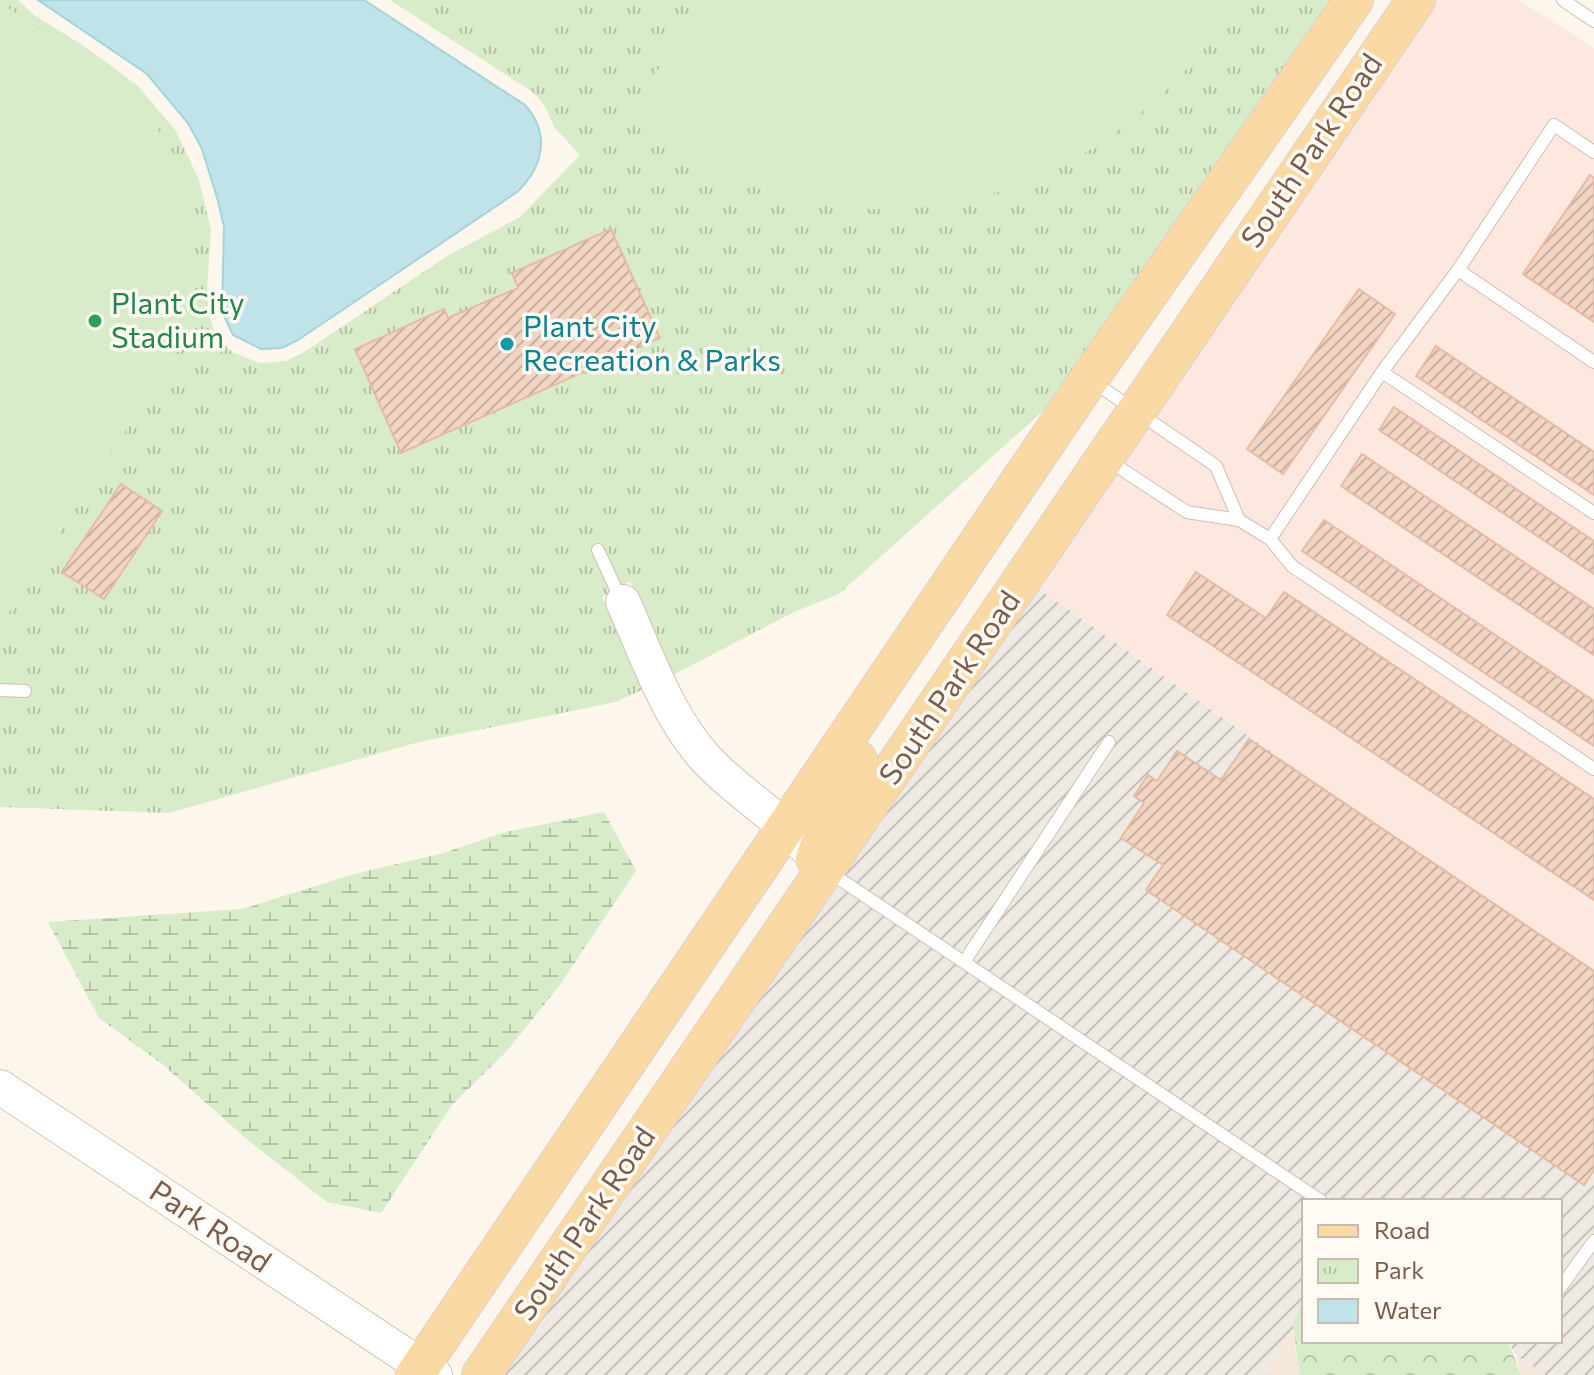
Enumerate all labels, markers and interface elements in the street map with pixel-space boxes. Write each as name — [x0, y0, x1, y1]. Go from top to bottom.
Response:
street label: South Park Road — [1231, 46, 1388, 254]
place label: Plant City Stadium — [111, 283, 244, 354]
place label: Plant City Recreation & Parks — [523, 306, 781, 377]
marker: Plant City Stadium — [86, 312, 104, 330]
marker: Plant City Recreation & Parks — [498, 335, 516, 353]
street label: South Park Road — [869, 583, 1026, 791]
street label: South Park Road — [504, 1119, 661, 1327]
street label: Park Road — [144, 1171, 279, 1279]
legend — [1302, 1199, 1562, 1343]
text: Road — [1374, 1215, 1430, 1244]
text: Park — [1374, 1255, 1424, 1284]
text: Water — [1374, 1295, 1442, 1324]

